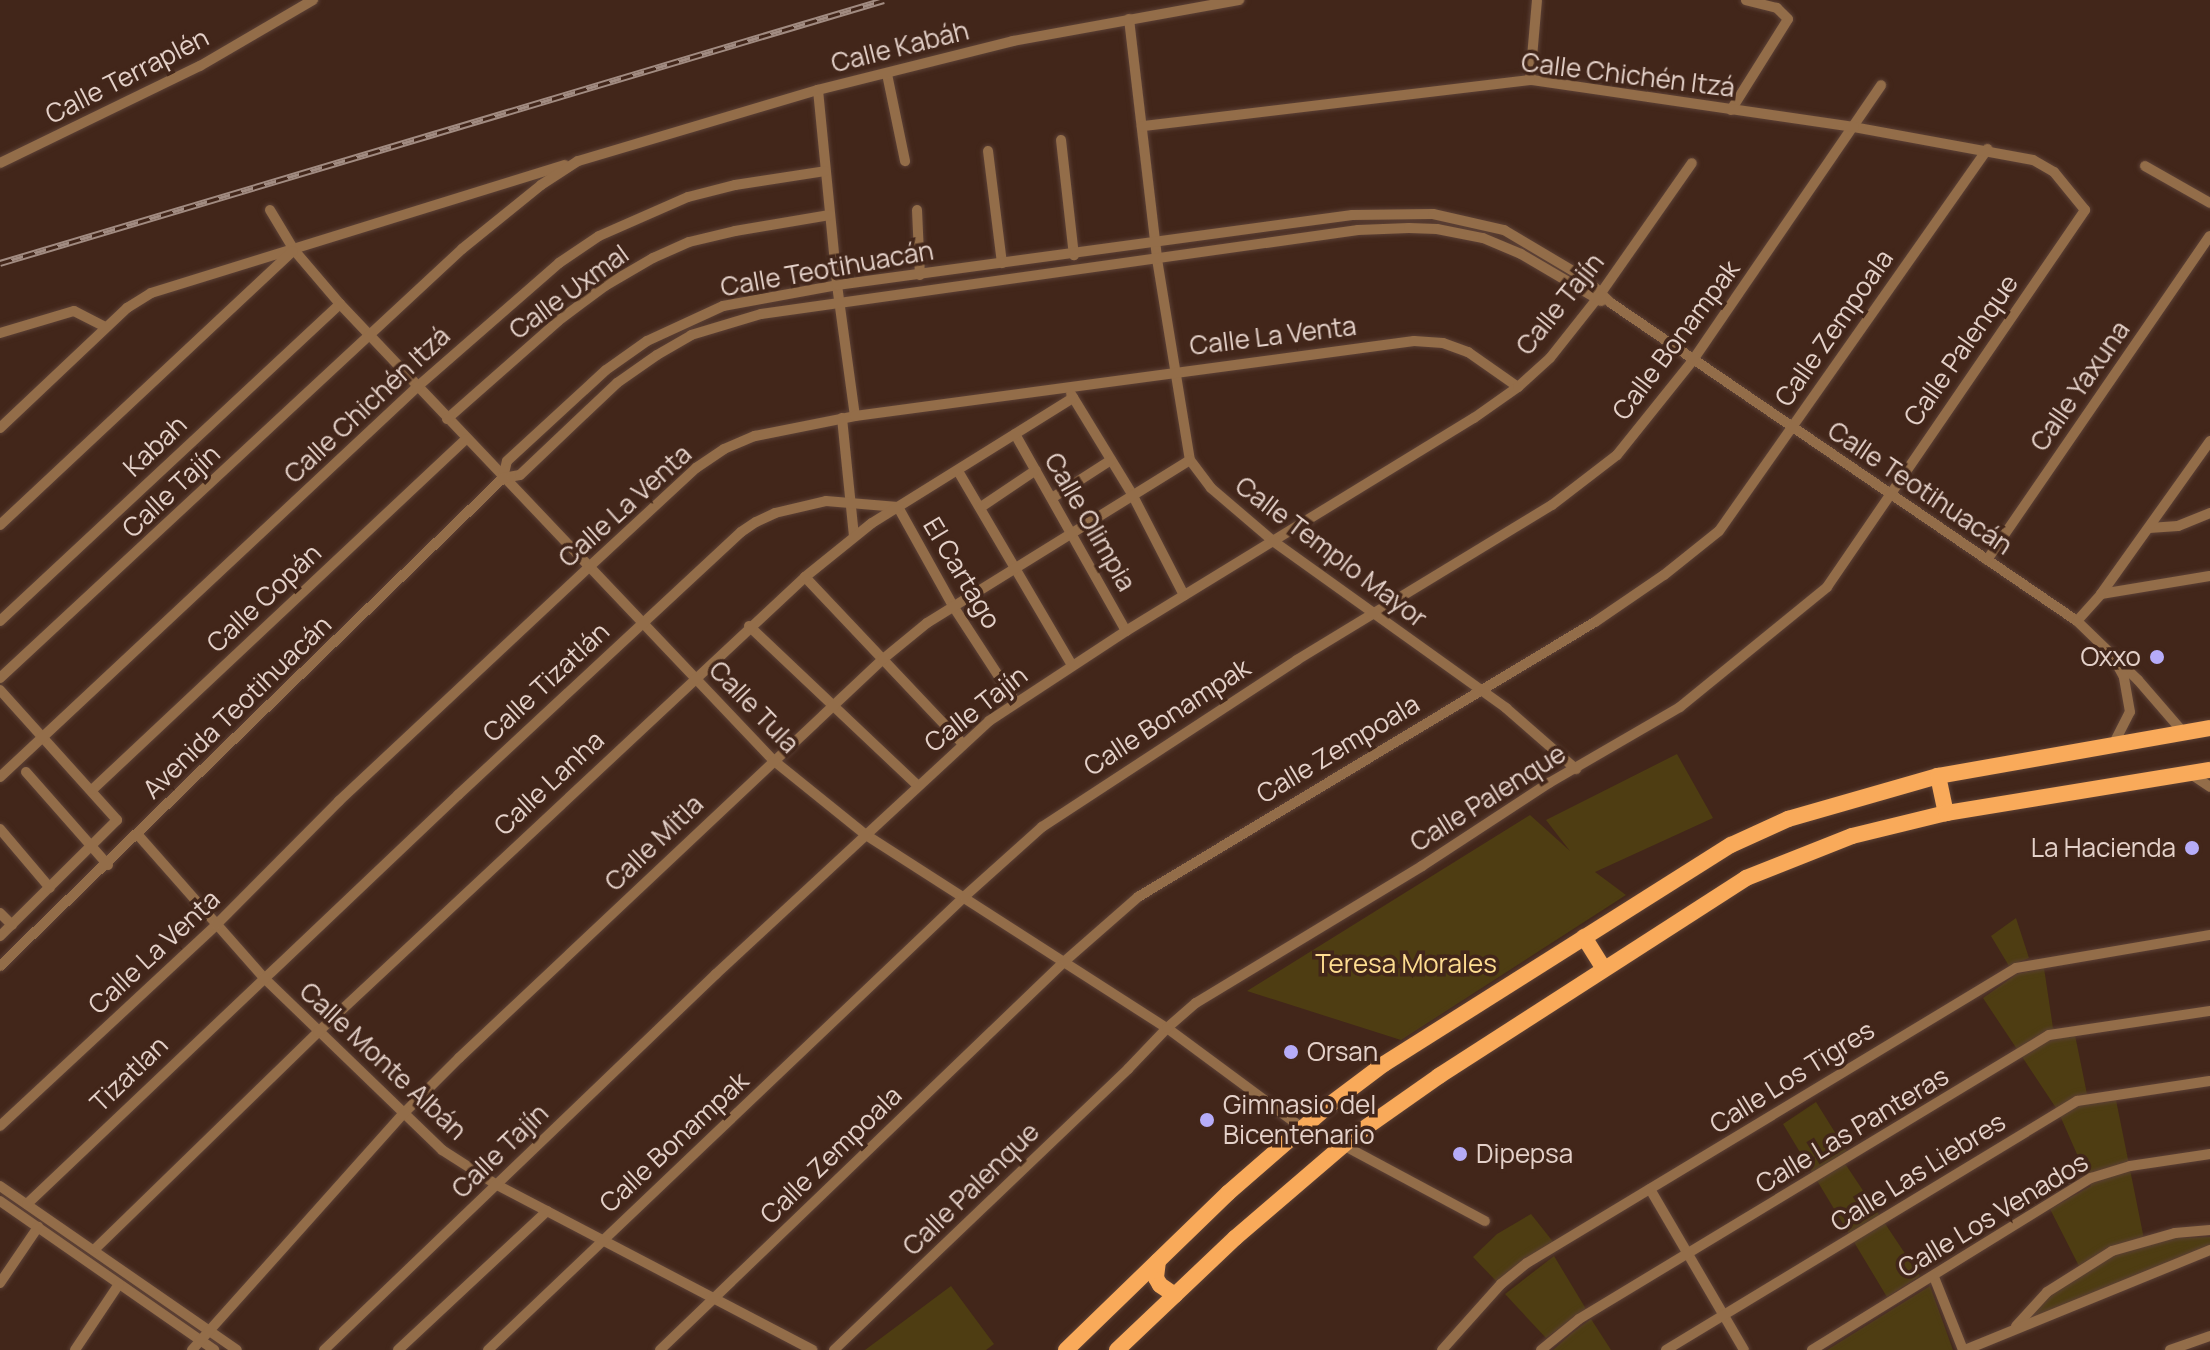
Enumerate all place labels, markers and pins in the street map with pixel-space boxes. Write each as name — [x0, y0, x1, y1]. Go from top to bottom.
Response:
place label: Oxxo — [2080, 641, 2141, 673]
marker: Oxxo — [2148, 648, 2166, 666]
place label: La Hacienda — [2031, 832, 2176, 864]
marker: La Hacienda — [2183, 839, 2201, 857]
place label: Orsan — [1307, 1036, 1378, 1068]
marker: Orsan — [1282, 1043, 1300, 1061]
place label: Gimnasio del Bicentenario — [1223, 1089, 1376, 1150]
marker: Gimnasio del Bicentenario — [1198, 1111, 1216, 1129]
place label: Dipepsa — [1476, 1138, 1573, 1170]
marker: Dipepsa — [1451, 1145, 1469, 1163]

